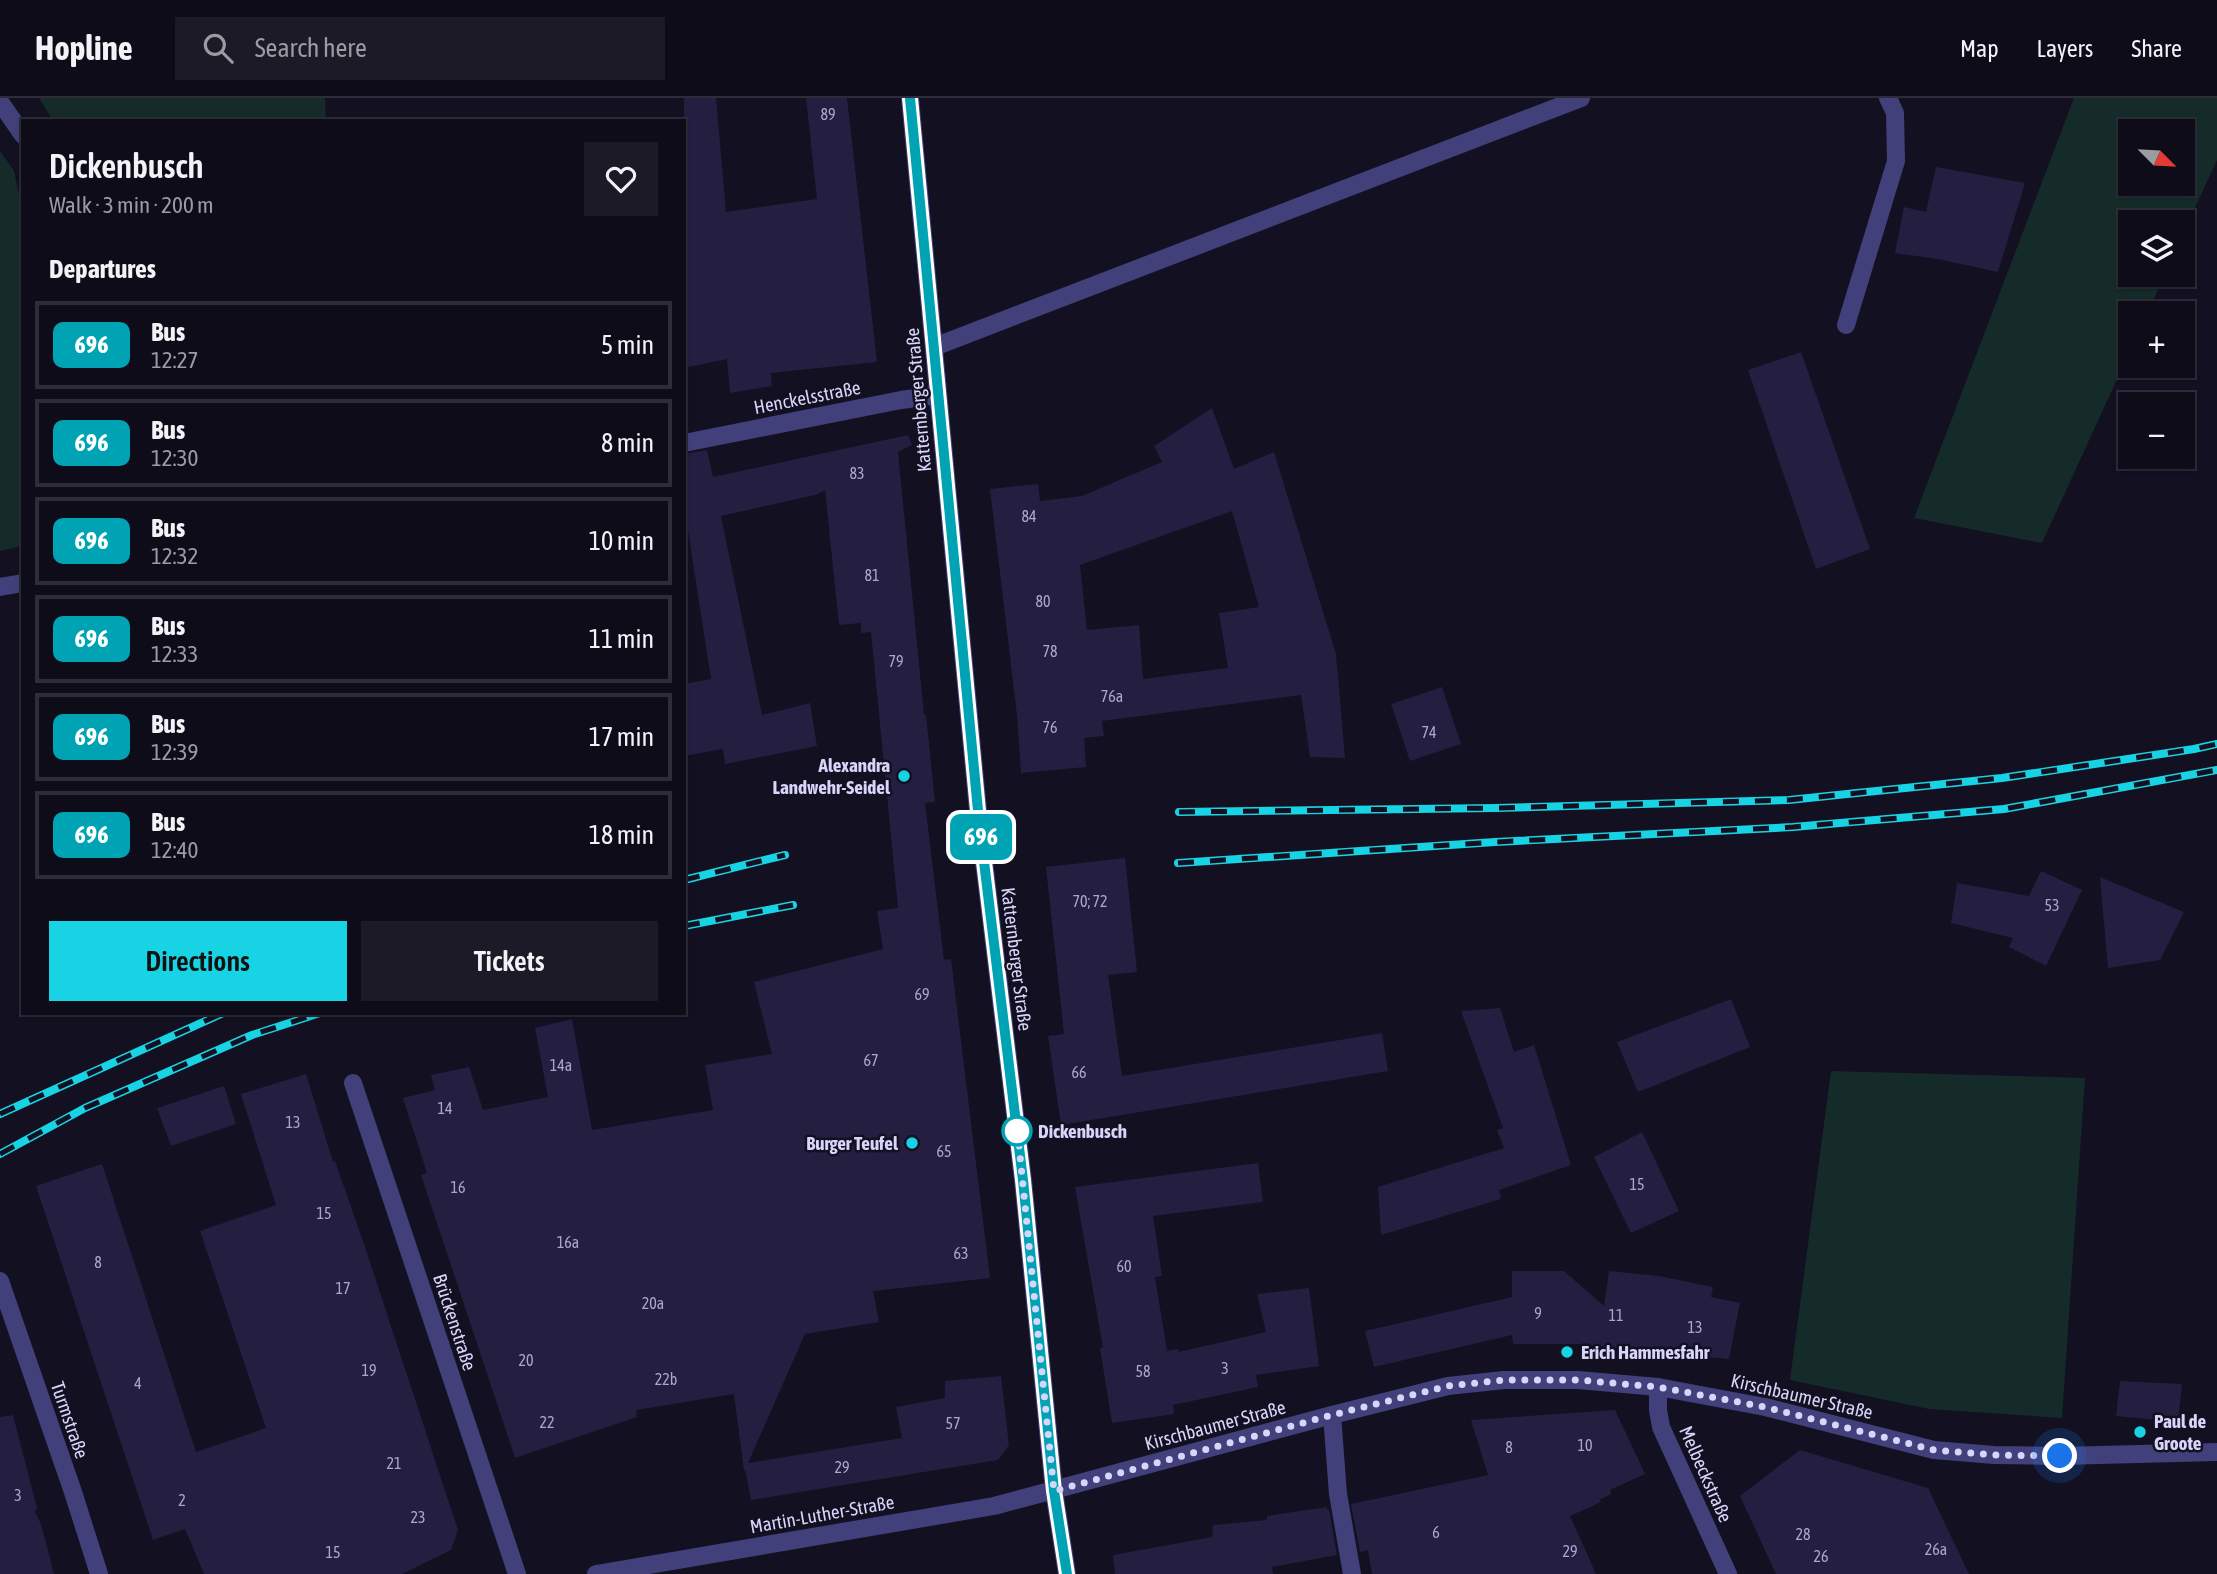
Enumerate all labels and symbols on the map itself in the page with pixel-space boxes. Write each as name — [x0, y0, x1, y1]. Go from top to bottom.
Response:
house number: 89 — [820, 105, 836, 123]
north arrow — [2118, 119, 2194, 196]
street label: Katternberger Straße — [901, 327, 935, 473]
street label: Henckelsstraße — [752, 376, 862, 418]
house number: 83 — [849, 464, 865, 482]
house number: 84 — [1021, 507, 1037, 525]
house number: 81 — [864, 566, 880, 584]
house number: 80 — [1035, 592, 1051, 610]
house number: 78 — [1042, 642, 1058, 660]
house number: 79 — [888, 652, 904, 670]
house number: 76a — [1101, 687, 1123, 705]
house number: 76 — [1042, 718, 1058, 736]
house number: 74 — [1421, 723, 1437, 741]
place label: Alexandra Landwehr-Seidel — [773, 754, 891, 798]
marker: Alexandra Landwehr-Seidel — [896, 768, 912, 784]
line badge: 696 — [941, 814, 1021, 860]
street label: Katternberger Straße — [997, 886, 1037, 1032]
house number: 70; 72 — [1072, 892, 1108, 910]
house number: 53 — [2044, 896, 2060, 914]
house number: 69 — [914, 985, 930, 1003]
house number: 67 — [863, 1051, 879, 1069]
house number: 14a — [550, 1056, 572, 1074]
house number: 66 — [1071, 1063, 1087, 1081]
house number: 14 — [437, 1099, 453, 1117]
house number: 13 — [285, 1113, 301, 1131]
marker: Dickenbusch — [1002, 1116, 1032, 1146]
place label: Dickenbusch — [1038, 1120, 1127, 1142]
place label: Burger Teufel — [806, 1132, 899, 1154]
marker: Burger Teufel — [904, 1135, 920, 1151]
house number: 65 — [936, 1142, 952, 1160]
house number: 15 — [1629, 1175, 1645, 1193]
house number: 16 — [450, 1178, 466, 1196]
house number: 15 — [316, 1204, 332, 1222]
house number: 16a — [557, 1233, 579, 1251]
house number: 63 — [953, 1244, 969, 1262]
house number: 8 — [94, 1253, 102, 1271]
house number: 60 — [1116, 1257, 1132, 1275]
street label: Brückenstraße — [429, 1271, 481, 1373]
house number: 17 — [335, 1279, 351, 1297]
house number: 20a — [642, 1294, 664, 1312]
house number: 9 — [1534, 1304, 1542, 1322]
house number: 11 — [1608, 1306, 1624, 1324]
house number: 13 — [1687, 1318, 1703, 1336]
place label: Erich Hammesfahr — [1581, 1341, 1710, 1363]
marker: Erich Hammesfahr — [1559, 1344, 1575, 1360]
house number: 20 — [518, 1351, 534, 1369]
house number: 3 — [1221, 1359, 1229, 1377]
house number: 19 — [361, 1361, 377, 1379]
house number: 58 — [1135, 1362, 1151, 1380]
street label: Kirschbaumer Straße — [1729, 1369, 1875, 1423]
house number: 22b — [655, 1370, 677, 1388]
house number: 4 — [134, 1374, 142, 1392]
street label: Turmstraße — [47, 1379, 93, 1461]
street label: Kirschbaumer Straße — [1142, 1396, 1288, 1454]
place label: Paul de Groote — [2154, 1410, 2207, 1454]
house number: 22 — [539, 1413, 555, 1431]
house number: 57 — [945, 1414, 961, 1432]
street label: Melbeckstraße — [1675, 1422, 1737, 1526]
marker: Paul de Groote — [2132, 1424, 2148, 1440]
house number: 10 — [1577, 1436, 1593, 1454]
house number: 8 — [1505, 1438, 1513, 1456]
your location — [2042, 1438, 2077, 1473]
house number: 21 — [386, 1454, 402, 1472]
house number: 29 — [834, 1458, 850, 1476]
house number: 3 — [14, 1486, 22, 1504]
street label: Martin-Luther-Straße — [748, 1490, 896, 1538]
house number: 2 — [178, 1491, 186, 1509]
house number: 23 — [410, 1508, 426, 1526]
house number: 6 — [1432, 1523, 1440, 1541]
house number: 28 — [1795, 1525, 1811, 1543]
house number: 26a — [1925, 1540, 1947, 1558]
house number: 29 — [1562, 1542, 1578, 1560]
house number: 15 — [325, 1543, 341, 1561]
house number: 26 — [1813, 1547, 1829, 1565]

